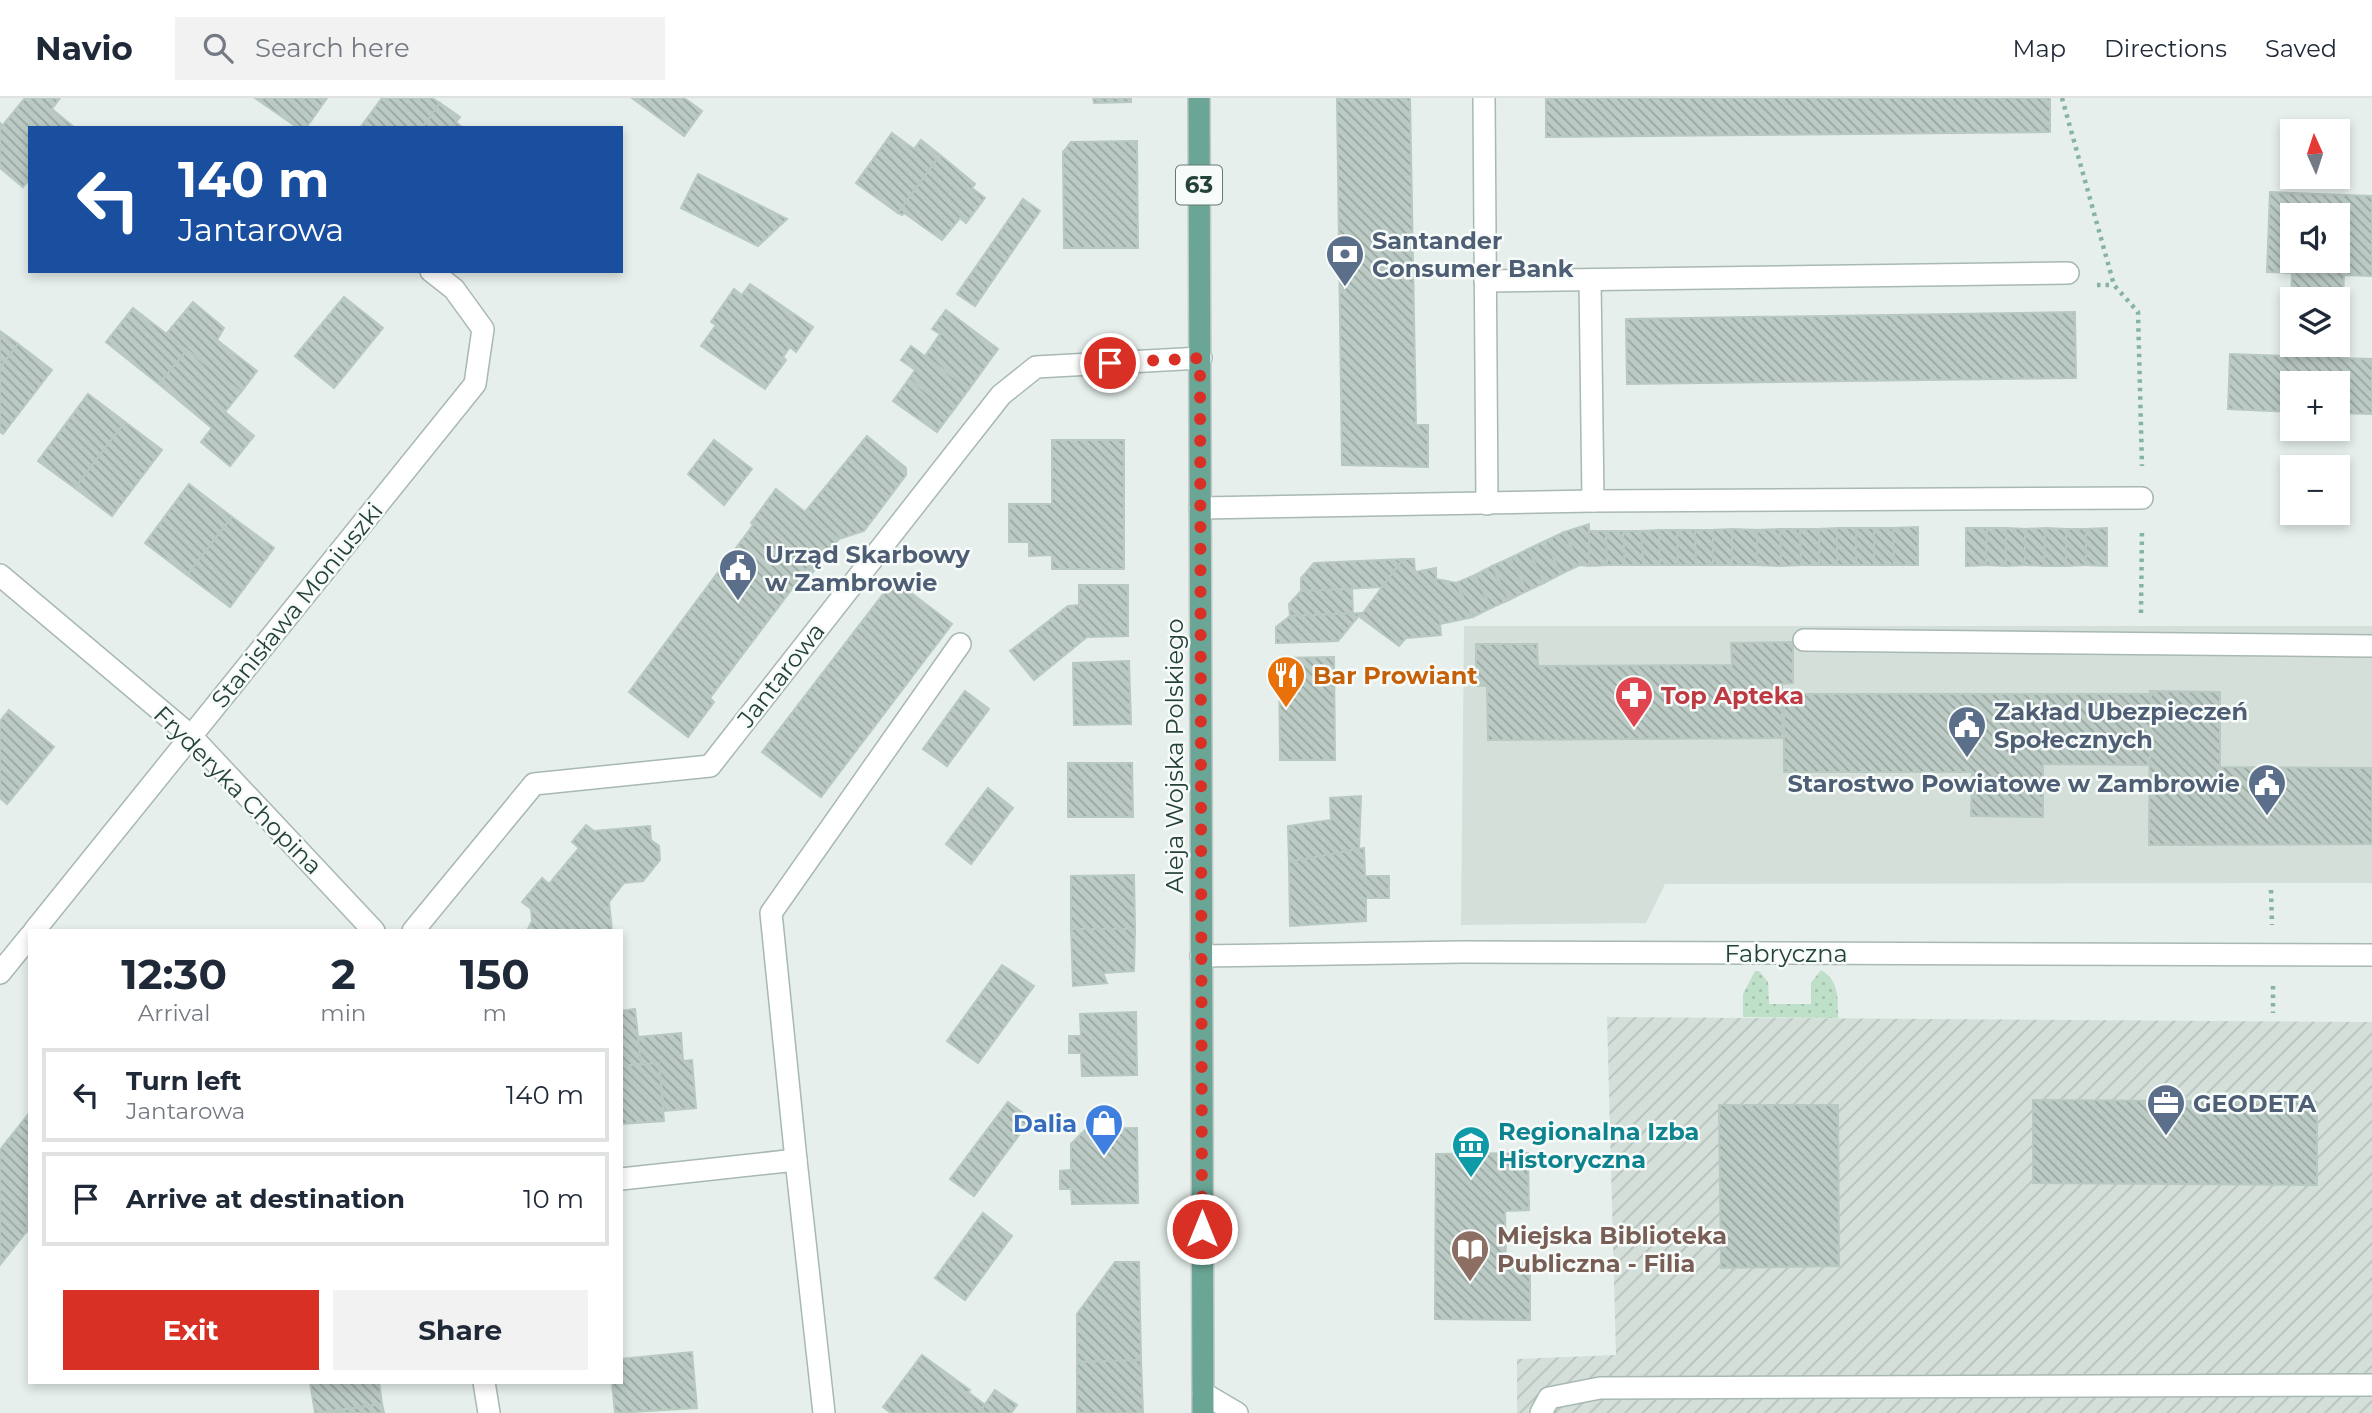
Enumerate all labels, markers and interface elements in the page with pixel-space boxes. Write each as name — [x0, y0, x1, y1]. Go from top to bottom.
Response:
search box — [175, 17, 665, 80]
text: Navio — [35, 28, 133, 68]
icon: search — [199, 29, 237, 67]
text: Search here — [255, 32, 410, 64]
text: Map — [2013, 34, 2066, 63]
text: Directions — [2104, 34, 2227, 63]
text: Saved — [2265, 34, 2337, 63]
north arrow — [2280, 119, 2350, 189]
map controls — [2280, 119, 2350, 525]
text: 140 m — [178, 150, 330, 209]
icon: left — [63, 154, 154, 245]
road number: 63 — [1176, 166, 1222, 204]
button: sound — [2280, 203, 2350, 273]
text: Jantarowa — [178, 210, 344, 249]
place label: Santander Consumer Bank — [1372, 226, 1574, 283]
bank icon: Santander Consumer Bank — [1324, 233, 1366, 288]
button: layers — [2280, 287, 2350, 357]
pin — [1080, 333, 1140, 393]
icon: arrive — [1091, 344, 1129, 382]
button: + — [2280, 371, 2350, 441]
button: − — [2280, 455, 2350, 525]
street label: Stanisława Moniuszki — [205, 496, 389, 714]
place label: Urząd Skarbowy w Zambrowie — [765, 540, 971, 597]
public building icon: Urząd Skarbowy w Zambrowie — [717, 547, 759, 602]
street label: Jantarowa — [731, 617, 831, 734]
street label: Aleja Wojska Polskiego — [1160, 618, 1189, 894]
restaurant icon: Bar Prowiant — [1265, 654, 1307, 709]
place label: Bar Prowiant — [1313, 661, 1478, 690]
pharmacy icon: Top Apteka — [1613, 674, 1655, 729]
place label: Top Apteka — [1661, 681, 1804, 710]
place label: Zakład Ubezpieczeń Społecznych — [1994, 697, 2248, 754]
street label: Fryderyka Chopina — [148, 700, 328, 880]
public building icon: Zakład Ubezpieczeń Społecznych — [1946, 704, 1988, 759]
public building icon: Starostwo Powiatowe w Zambrowie — [2246, 762, 2288, 817]
place label: Starostwo Powiatowe w Zambrowie — [1787, 769, 2240, 798]
street label: Fabryczna — [1724, 939, 1848, 968]
text: 12:30 — [121, 948, 227, 1000]
text: 2 — [331, 948, 356, 1000]
text: 150 — [460, 948, 530, 1000]
text: Arrival — [138, 999, 210, 1027]
text: min — [320, 999, 366, 1027]
text: m — [482, 999, 507, 1027]
text: Turn left — [126, 1065, 242, 1097]
icon: left — [67, 1076, 105, 1114]
text: 140 m — [506, 1079, 584, 1111]
office icon: GEODETA — [2145, 1082, 2187, 1137]
place label: GEODETA — [2193, 1089, 2317, 1118]
text: Jantarowa — [126, 1097, 245, 1125]
shop icon: Dalia — [1083, 1102, 1125, 1157]
place label: Dalia — [1013, 1109, 1077, 1138]
place label: Regionalna Izba Historyczna — [1498, 1117, 1699, 1174]
museum icon: Regionalna Izba Historyczna — [1450, 1124, 1492, 1179]
icon: arrive — [67, 1180, 105, 1218]
text: Arrive at destination — [126, 1183, 405, 1215]
text: 10 m — [523, 1183, 584, 1215]
position arrow — [1165, 1192, 1239, 1266]
place label: Miejska Biblioteka Publiczna - Filia — [1497, 1221, 1727, 1278]
library icon: Miejska Biblioteka Publiczna - Filia — [1449, 1228, 1491, 1283]
button: Exit — [63, 1290, 319, 1370]
button: Share — [333, 1290, 588, 1370]

